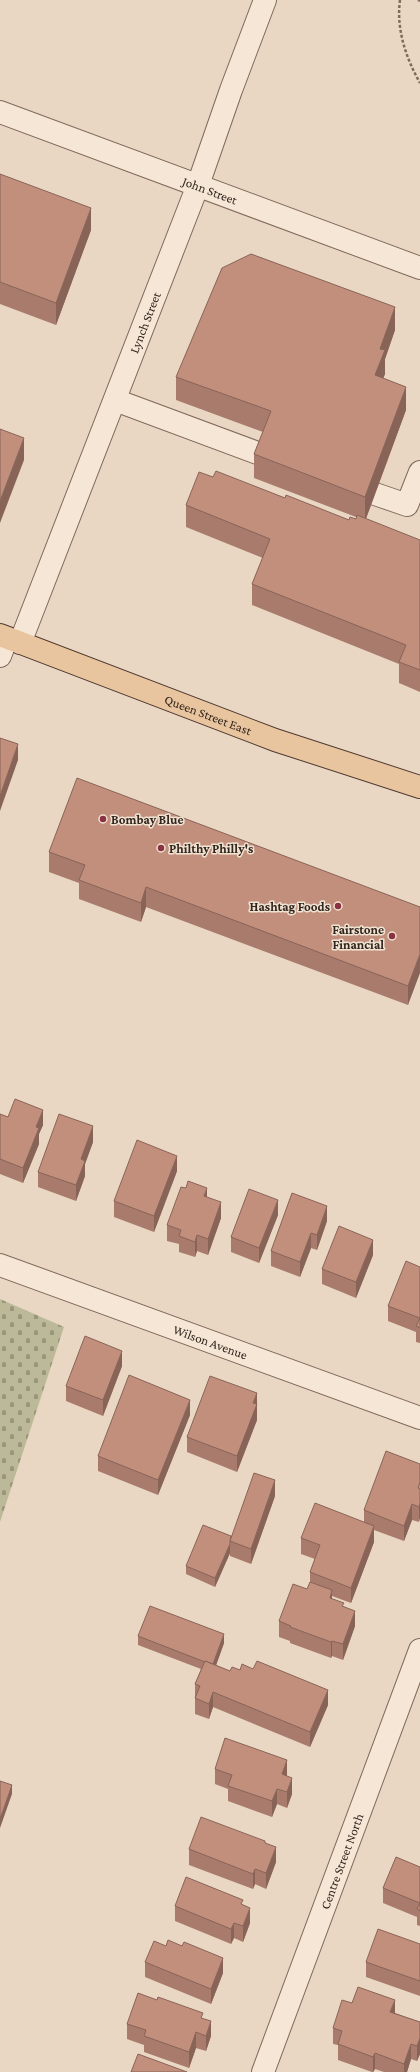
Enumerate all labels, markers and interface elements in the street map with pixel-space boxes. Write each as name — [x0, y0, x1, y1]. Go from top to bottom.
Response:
street label: John Street — [180, 173, 240, 207]
street label: Lynch Street — [126, 289, 164, 355]
street label: Queen Street East — [163, 691, 255, 738]
place label: Bombay Blue — [111, 812, 183, 827]
marker: Bombay Blue — [98, 814, 108, 824]
place label: Philthy Philly's — [169, 841, 253, 856]
marker: Philthy Philly's — [156, 843, 166, 853]
place label: Hashtag Foods — [250, 899, 330, 914]
marker: Hashtag Foods — [333, 901, 343, 911]
place label: Fairstone Financial — [332, 922, 384, 952]
marker: Fairstone Financial — [387, 931, 397, 941]
street label: Wilson Avenue — [171, 1321, 250, 1362]
street label: Centre Street North — [317, 1811, 366, 1911]

